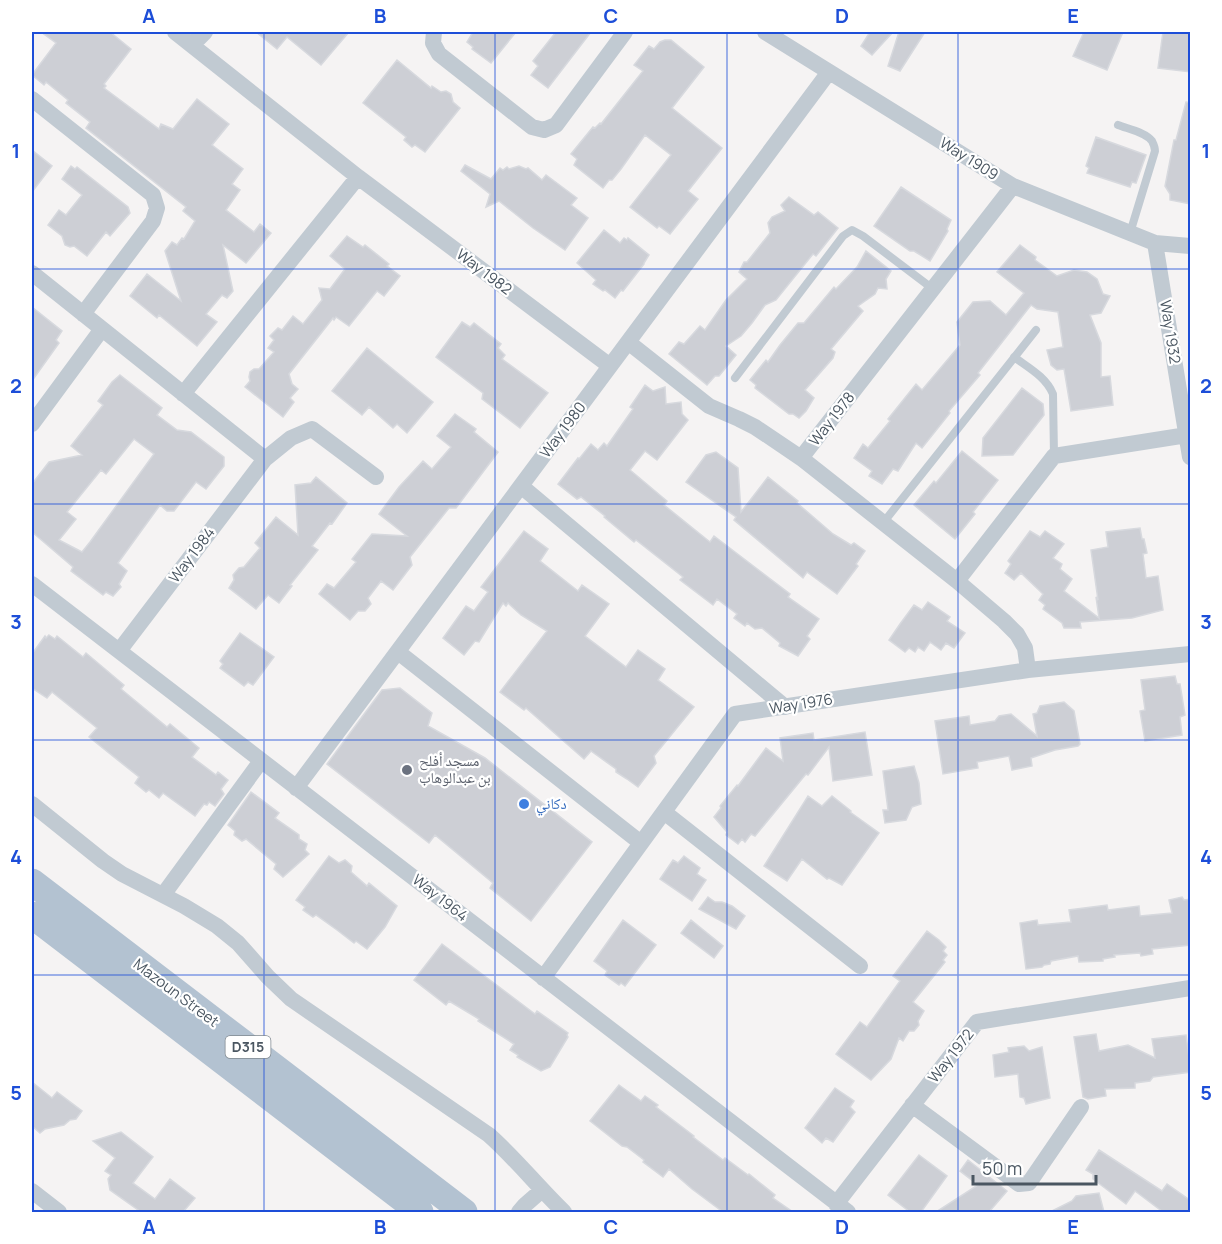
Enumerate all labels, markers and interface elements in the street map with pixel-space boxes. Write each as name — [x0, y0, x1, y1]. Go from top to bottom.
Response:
text: A — [142, 2, 156, 29]
text: B — [374, 2, 387, 29]
text: C — [604, 2, 618, 29]
text: D — [835, 2, 849, 29]
text: E — [1067, 2, 1079, 29]
street label: Way 1909 — [936, 132, 1003, 185]
text: 1 — [12, 137, 20, 164]
text: 1 — [1202, 137, 1210, 164]
street label: Way 1982 — [452, 244, 516, 299]
street label: Way 1932 — [1155, 299, 1186, 365]
text: 2 — [10, 372, 22, 399]
text: 2 — [1200, 372, 1212, 399]
street label: Way 1978 — [804, 387, 859, 450]
street label: Way 1980 — [535, 397, 591, 462]
street label: Way 1984 — [164, 522, 220, 587]
text: 3 — [10, 608, 22, 635]
text: 3 — [1200, 608, 1212, 635]
street label: Way 1976 — [768, 688, 834, 719]
place label: مسجد أفلح بن عبدالوهاب — [419, 750, 491, 788]
marker: مسجد أفلح بن عبدالوهاب — [400, 763, 414, 777]
place label: دكاني — [536, 793, 567, 816]
marker: دكاني — [517, 797, 531, 811]
text: 4 — [10, 843, 22, 870]
text: 4 — [1200, 843, 1212, 870]
street label: Way 1964 — [408, 869, 473, 926]
street label: Mazoun Street — [129, 954, 223, 1032]
street label: Way 1972 — [923, 1024, 978, 1087]
road number: D315 — [226, 1036, 270, 1058]
text: 5 — [10, 1079, 22, 1106]
text: 5 — [1200, 1079, 1212, 1106]
scale bar — [973, 1148, 1096, 1186]
text: 50 m — [982, 1156, 1022, 1180]
text: A — [142, 1213, 156, 1240]
text: B — [374, 1213, 387, 1240]
text: C — [604, 1213, 618, 1240]
text: D — [835, 1213, 849, 1240]
text: E — [1067, 1213, 1079, 1240]

